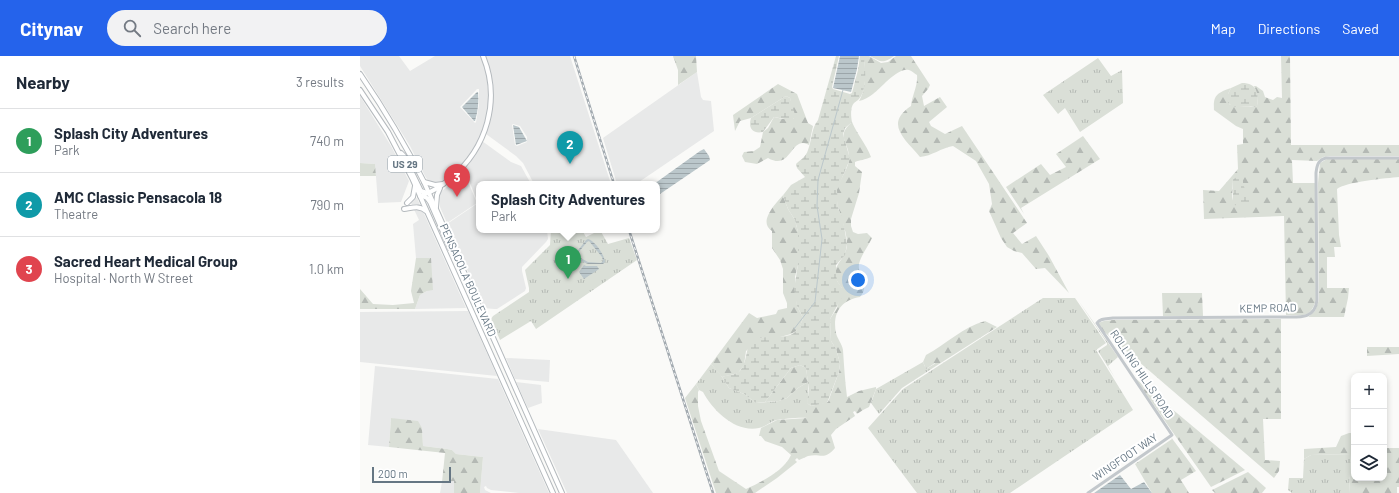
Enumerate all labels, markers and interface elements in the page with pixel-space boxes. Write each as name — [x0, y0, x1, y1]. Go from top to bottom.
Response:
search box — [107, 10, 387, 46]
text: Citynav — [20, 17, 83, 40]
icon: search — [121, 17, 143, 39]
text: Search here — [153, 19, 231, 37]
text: Map — [1211, 20, 1236, 37]
text: Directions — [1258, 20, 1320, 37]
text: Saved — [1342, 20, 1379, 37]
text: Nearby — [16, 72, 70, 92]
text: 3 results — [296, 74, 344, 90]
text: Splash City Adventures — [54, 124, 208, 142]
pin: 2 — [557, 131, 583, 164]
text: 1 — [27, 133, 31, 149]
text: 740 m — [310, 133, 344, 149]
text: Park — [54, 142, 80, 158]
road number: US 29 — [388, 156, 422, 172]
pin: 3 — [444, 164, 470, 197]
popup — [476, 181, 660, 233]
text: AMC Classic Pensacola 18 — [54, 188, 222, 206]
text: Splash City Adventures — [491, 190, 645, 208]
text: 2 — [25, 197, 33, 213]
text: 790 m — [310, 197, 344, 213]
text: Theatre — [54, 206, 98, 222]
text: Park — [491, 208, 517, 224]
street label: PENSACOLA BOULEVARD — [438, 221, 499, 338]
pin: 1 — [555, 246, 581, 279]
text: Sacred Heart Medical Group — [54, 252, 238, 270]
text: 3 — [25, 261, 33, 277]
text: 1.0 km — [309, 261, 344, 277]
text: Hospital · North W Street — [54, 270, 193, 286]
your location — [848, 270, 868, 290]
street label: KEMP ROAD — [1239, 301, 1297, 314]
street label: ROLLING HILLS ROAD — [1108, 327, 1177, 420]
map controls — [1351, 373, 1387, 481]
button: + — [1351, 373, 1387, 409]
button: − — [1351, 409, 1387, 445]
street label: WINGFOOT WAY — [1090, 430, 1160, 483]
button: layers — [1351, 445, 1387, 481]
scale bar — [372, 465, 451, 484]
text: 200 m — [378, 467, 408, 480]

